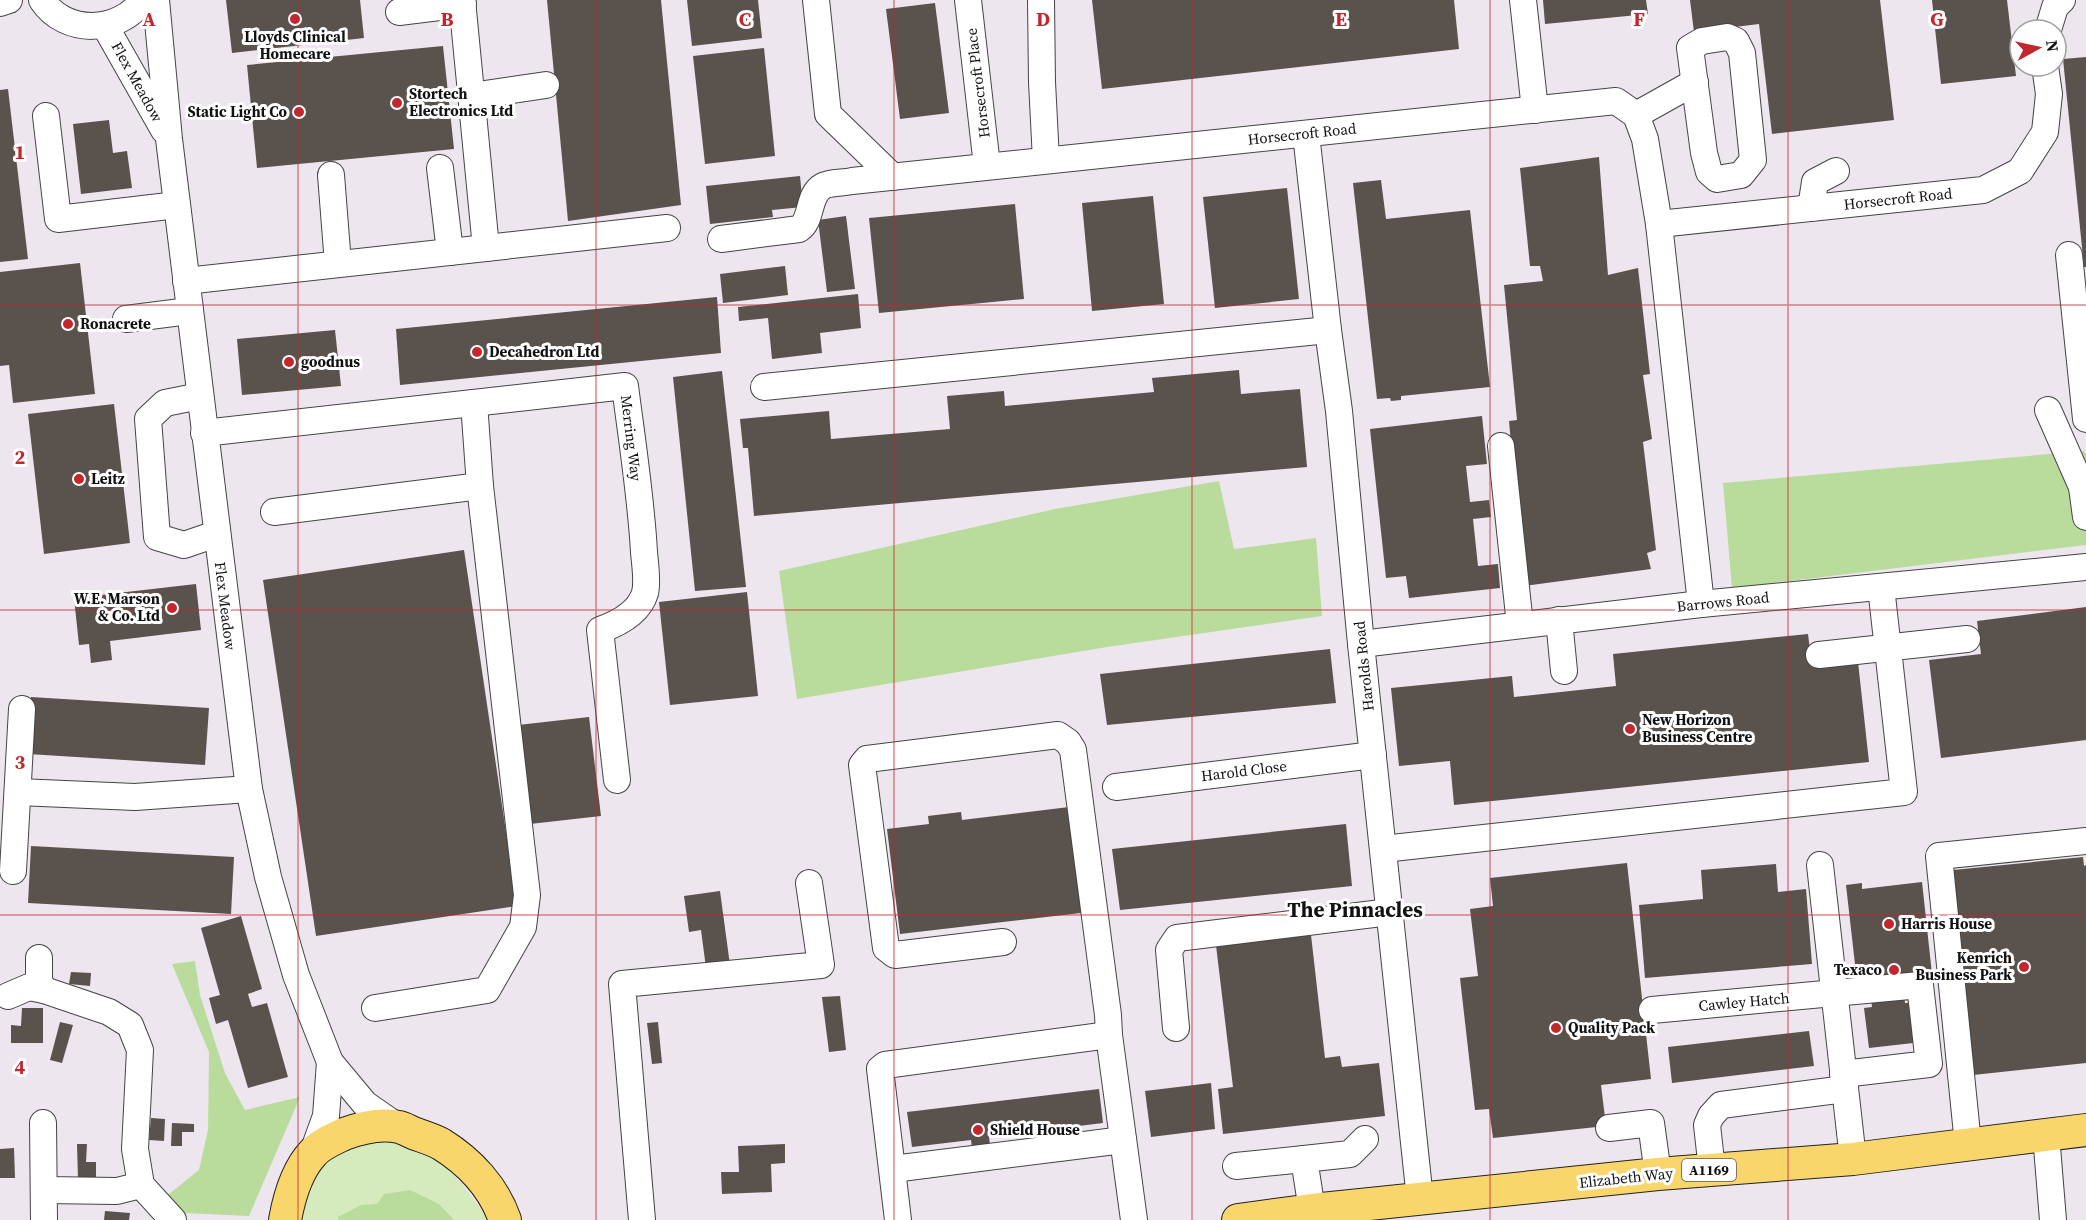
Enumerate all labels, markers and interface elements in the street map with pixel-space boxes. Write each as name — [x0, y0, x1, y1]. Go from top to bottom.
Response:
text: A — [142, 5, 156, 33]
text: B — [440, 5, 454, 33]
text: C — [739, 5, 751, 33]
text: D — [1036, 5, 1050, 33]
text: E — [1335, 5, 1347, 33]
text: F — [1633, 5, 1645, 33]
text: G — [1930, 5, 1944, 33]
marker: Lloyds Clinical Homecare — [288, 12, 302, 26]
north arrow — [2008, 18, 2068, 78]
place label: Lloyds Clinical Homecare — [244, 26, 346, 64]
street label: Horsecroft Place — [960, 26, 995, 139]
street label: Flex Meadow — [107, 38, 168, 126]
text: N — [2041, 39, 2065, 54]
place label: Stortech Electronics Ltd — [409, 83, 513, 121]
marker: Stortech Electronics Ltd — [390, 96, 404, 110]
place label: Static Light Co — [188, 101, 288, 122]
marker: Static Light Co — [292, 105, 306, 119]
street label: Horsecroft Road — [1247, 117, 1358, 150]
text: 1 — [15, 138, 25, 166]
street label: Horsecroft Road — [1843, 182, 1954, 215]
place label: Ronacrete — [80, 313, 151, 334]
marker: Ronacrete — [61, 317, 75, 331]
place label: Decahedron Ltd — [489, 341, 599, 362]
marker: Decahedron Ltd — [470, 345, 484, 359]
place label: goodnus — [301, 351, 360, 372]
marker: goodnus — [282, 355, 296, 369]
street label: Merring Way — [616, 394, 647, 482]
text: 2 — [15, 443, 26, 471]
place label: Leitz — [91, 468, 125, 489]
marker: Leitz — [72, 472, 86, 486]
street label: Flex Meadow — [210, 561, 241, 652]
street label: Barrows Road — [1676, 586, 1771, 617]
place label: W.E. Marson & Co. Ltd — [74, 588, 160, 626]
marker: W.E. Marson & Co. Ltd — [165, 601, 179, 615]
street label: Harolds Road — [1348, 620, 1379, 712]
place label: New Horizon Business Centre — [1642, 709, 1753, 747]
marker: New Horizon Business Centre — [1623, 722, 1637, 736]
text: 3 — [15, 748, 26, 776]
street label: Harold Close — [1200, 755, 1288, 786]
district label: The Pinnacles — [1287, 895, 1423, 924]
place label: Harris House — [1901, 913, 1992, 934]
marker: Harris House — [1882, 917, 1896, 931]
place label: Kenrich Business Park — [1915, 947, 2012, 985]
place label: Texaco — [1834, 959, 1883, 980]
marker: Kenrich Business Park — [2017, 960, 2031, 974]
marker: Texaco — [1887, 963, 1901, 977]
street label: Cawley Hatch — [1698, 987, 1790, 1016]
place label: Quality Pack — [1568, 1017, 1655, 1038]
marker: Quality Pack — [1549, 1021, 1563, 1035]
text: 4 — [15, 1053, 26, 1081]
place label: Shield House — [990, 1119, 1080, 1140]
marker: Shield House — [971, 1123, 985, 1137]
road number: A1169 — [1682, 1159, 1736, 1181]
street label: Elizabeth Way — [1578, 1162, 1674, 1193]

